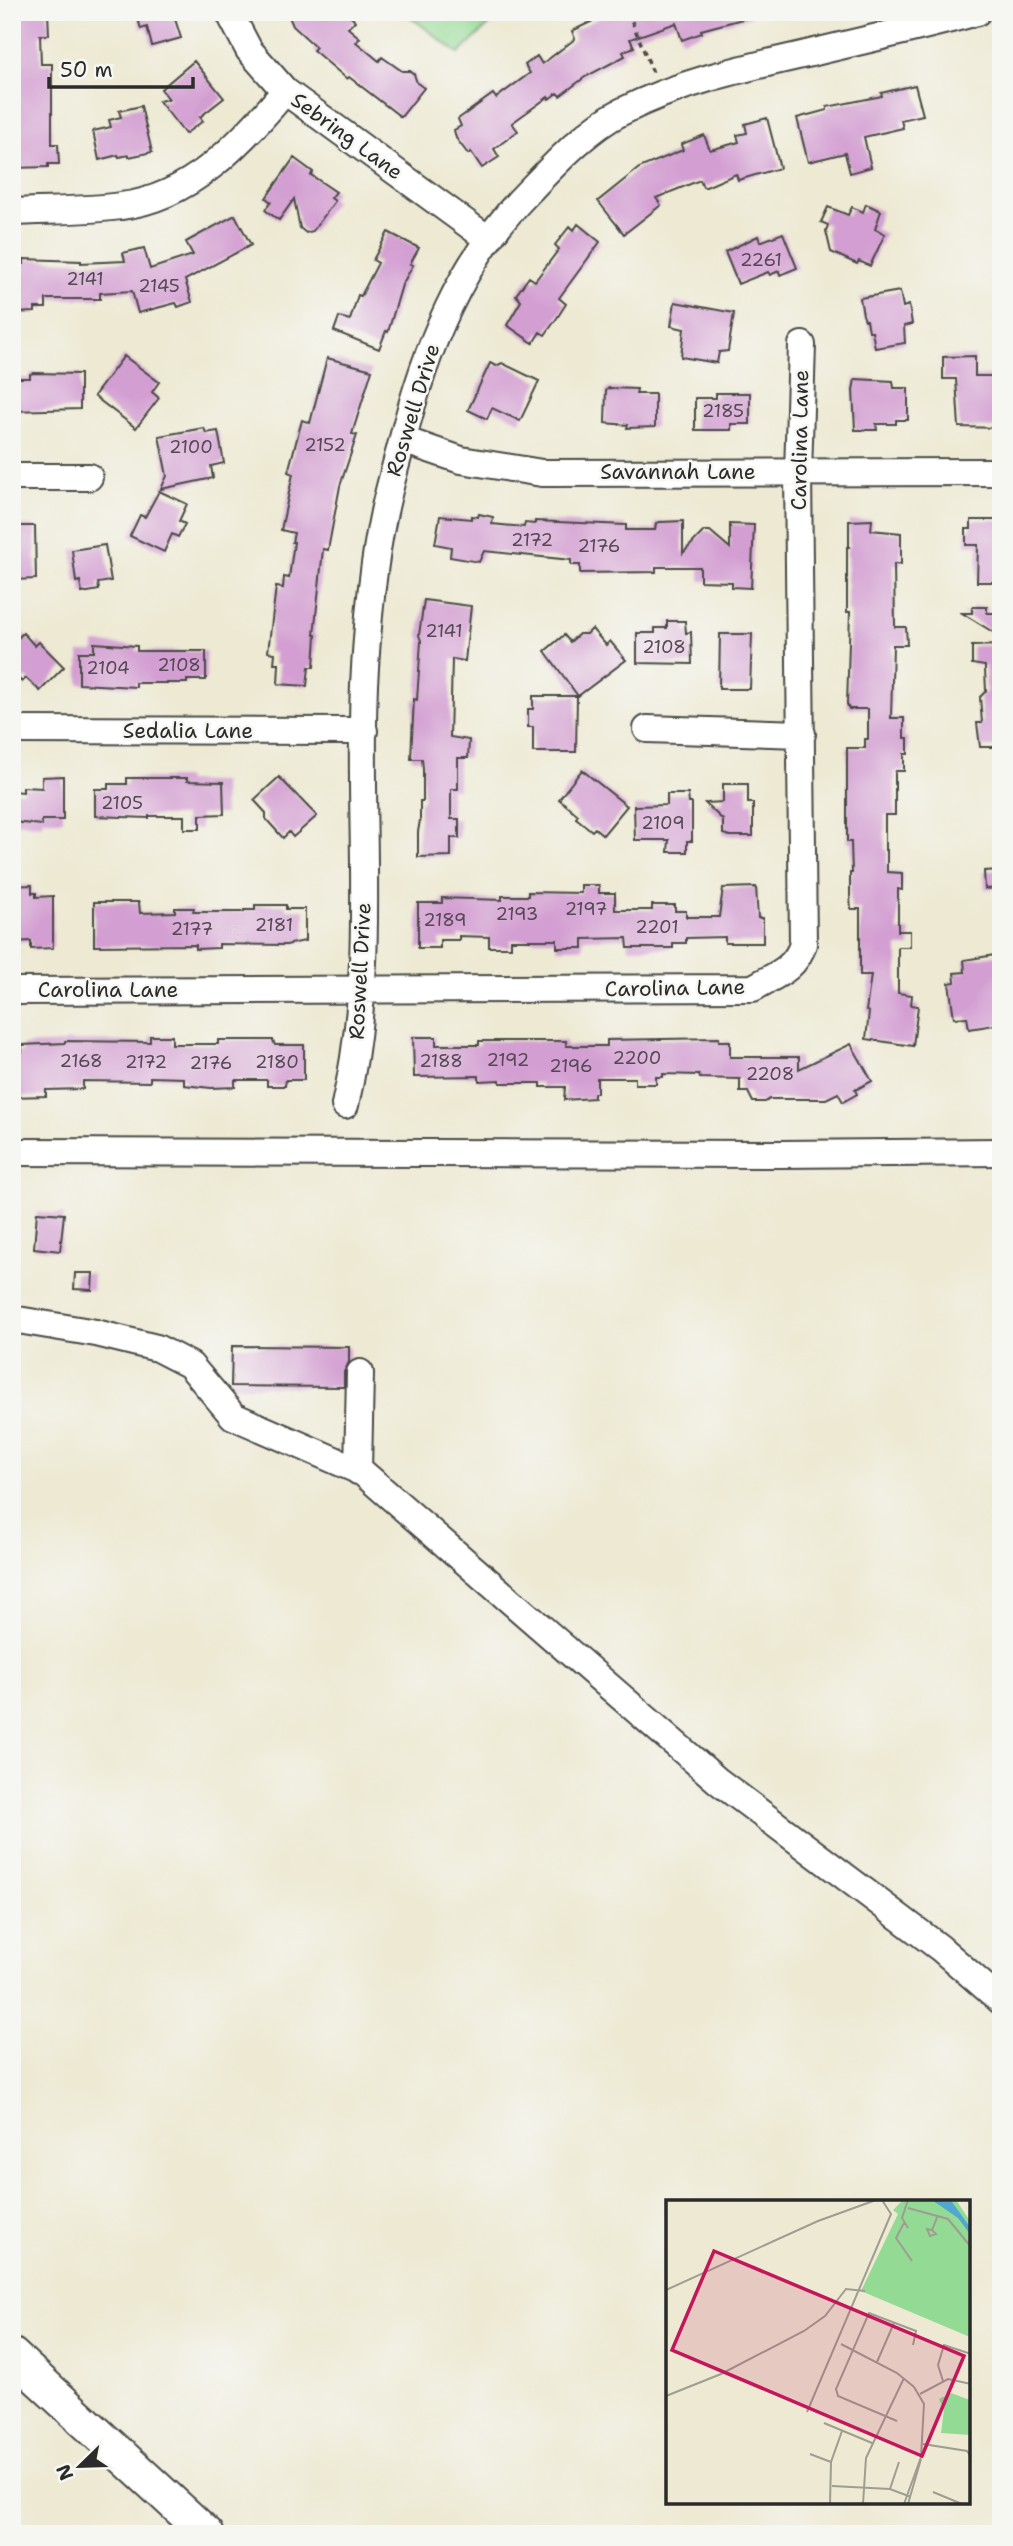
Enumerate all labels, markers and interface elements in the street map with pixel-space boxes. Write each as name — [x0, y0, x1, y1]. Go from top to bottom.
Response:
scale bar — [49, 46, 192, 90]
text: 50 m — [60, 56, 113, 84]
street label: Sebring Lane — [285, 86, 409, 186]
house number: 2261 — [740, 248, 782, 272]
house number: 2141 — [66, 267, 104, 291]
house number: 2145 — [138, 274, 180, 298]
street label: Roswell Drive — [380, 340, 446, 480]
street label: Carolina Lane — [785, 369, 815, 511]
house number: 2185 — [702, 399, 744, 423]
house number: 2152 — [304, 433, 346, 457]
house number: 2100 — [169, 435, 213, 459]
street label: Savannah Lane — [600, 458, 756, 486]
house number: 2172 — [511, 528, 553, 552]
house number: 2176 — [578, 534, 620, 558]
house number: 2141 — [425, 619, 463, 643]
house number: 2108 — [642, 635, 686, 659]
house number: 2108 — [157, 653, 201, 677]
house number: 2104 — [86, 656, 130, 680]
street label: Sedalia Lane — [123, 717, 253, 745]
house number: 2105 — [101, 791, 143, 815]
house number: 2109 — [641, 811, 685, 835]
house number: 2197 — [565, 897, 607, 921]
street label: Roswell Drive — [342, 902, 378, 1040]
house number: 2193 — [496, 902, 538, 926]
house number: 2189 — [423, 908, 467, 932]
house number: 2181 — [255, 913, 293, 937]
house number: 2201 — [635, 915, 679, 939]
house number: 2177 — [171, 917, 213, 941]
street label: Carolina Lane — [604, 973, 746, 1003]
street label: Carolina Lane — [38, 976, 178, 1004]
house number: 2200 — [613, 1046, 661, 1070]
house number: 2192 — [487, 1048, 529, 1072]
house number: 2168 — [59, 1049, 103, 1073]
house number: 2188 — [419, 1049, 463, 1073]
house number: 2172 — [125, 1050, 167, 1074]
house number: 2180 — [255, 1050, 299, 1074]
house number: 2176 — [190, 1051, 232, 1075]
house number: 2196 — [549, 1054, 593, 1078]
house number: 2208 — [746, 1062, 794, 1086]
inset map — [666, 2200, 971, 2504]
north arrow — [46, 2430, 116, 2500]
text: N — [50, 2461, 79, 2484]

